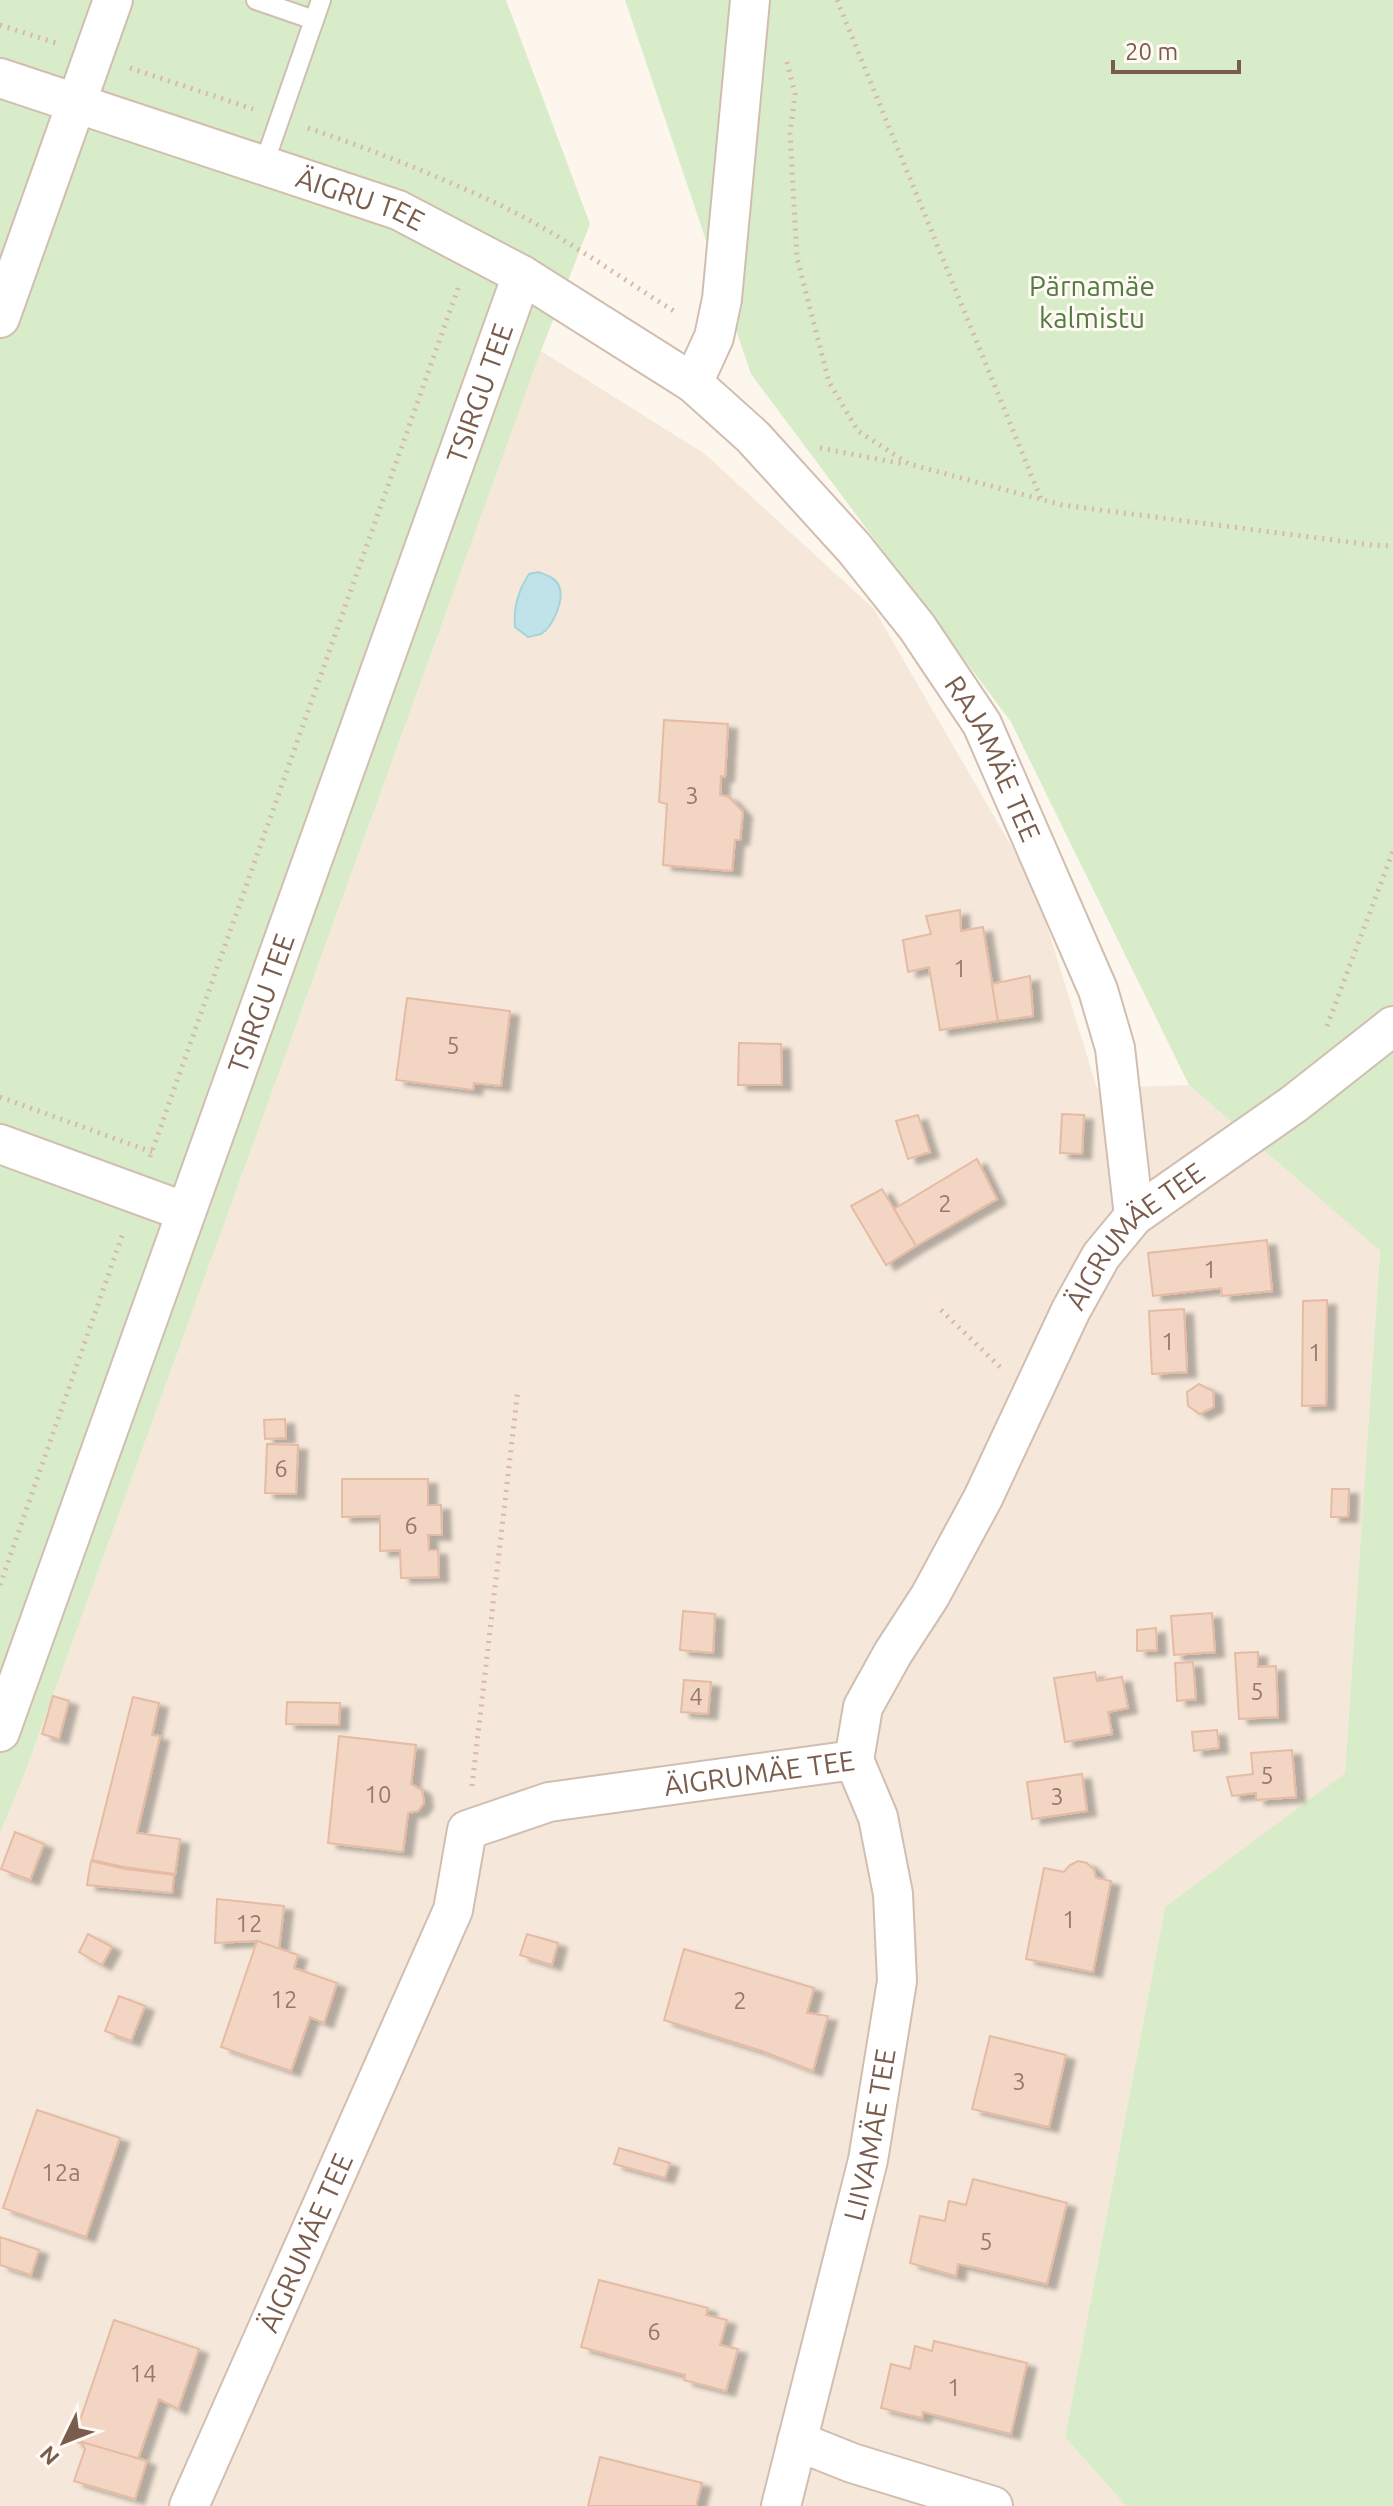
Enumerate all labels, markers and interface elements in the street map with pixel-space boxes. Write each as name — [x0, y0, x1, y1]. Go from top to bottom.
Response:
scale bar — [1113, 24, 1239, 74]
text: 20 m — [1125, 38, 1178, 65]
street label: ÄIGRU TEE — [292, 161, 430, 236]
park label: Pärnamäe kalmistu — [1029, 270, 1155, 333]
street label: TSIRGU TEE — [440, 319, 518, 467]
street label: RAJAMÄE TEE — [939, 670, 1047, 846]
house number: 3 — [685, 782, 699, 809]
street label: TSIRGU TEE — [221, 929, 300, 1077]
house number: 1 — [953, 955, 967, 982]
house number: 5 — [446, 1032, 460, 1059]
street label: ÄIGRUMÄE TEE — [1059, 1156, 1210, 1314]
house number: 2 — [938, 1190, 952, 1217]
house number: 1 — [1203, 1256, 1217, 1283]
house number: 1 — [1161, 1328, 1175, 1355]
house number: 1 — [1308, 1339, 1322, 1366]
house number: 6 — [274, 1455, 288, 1482]
house number: 6 — [404, 1512, 418, 1539]
house number: 5 — [1250, 1678, 1264, 1705]
house number: 4 — [689, 1683, 703, 1710]
street label: ÄIGRUMÄE TEE — [662, 1744, 857, 1801]
house number: 5 — [1260, 1762, 1274, 1789]
house number: 10 — [364, 1781, 392, 1808]
house number: 3 — [1050, 1783, 1064, 1810]
house number: 1 — [1062, 1906, 1076, 1933]
house number: 12 — [235, 1910, 263, 1937]
house number: 12 — [270, 1986, 298, 2013]
house number: 2 — [733, 1987, 747, 2014]
street label: LIIVAMÄE TEE — [837, 2046, 901, 2224]
house number: 3 — [1012, 2068, 1026, 2095]
street label: ÄIGRUMÄE TEE — [252, 2148, 358, 2337]
house number: 12a — [41, 2159, 81, 2186]
house number: 5 — [979, 2228, 993, 2255]
house number: 6 — [647, 2318, 661, 2345]
house number: 14 — [129, 2360, 157, 2387]
house number: 1 — [947, 2374, 961, 2401]
north arrow — [24, 2402, 104, 2482]
text: N — [34, 2441, 64, 2471]

